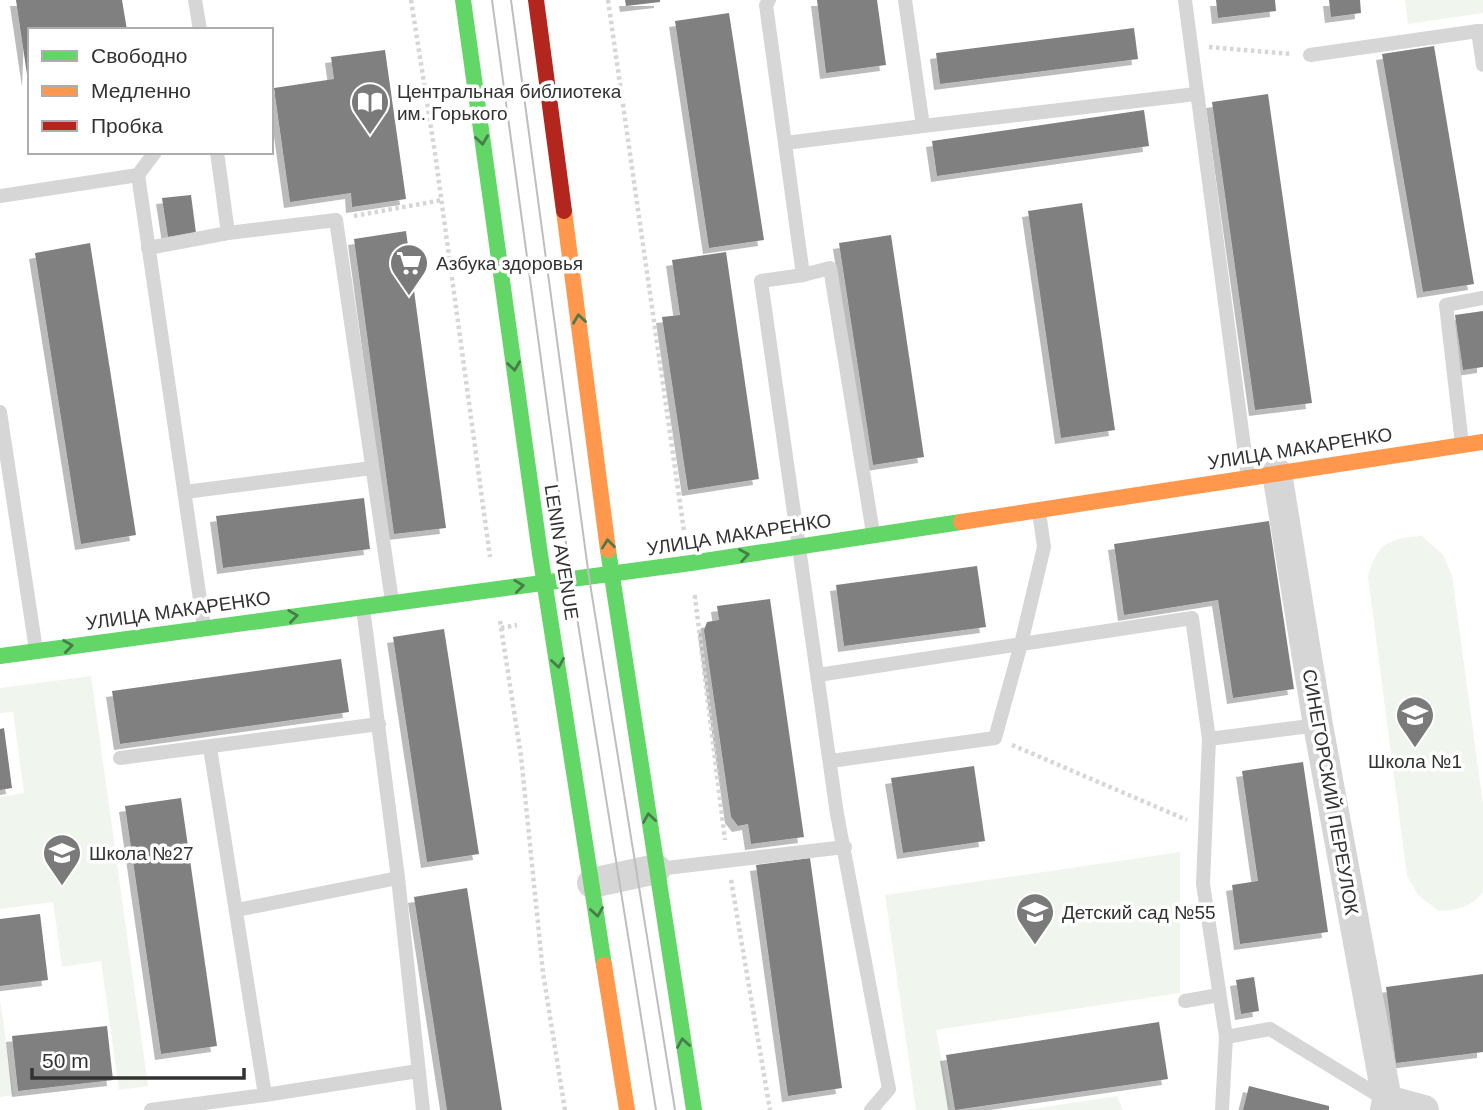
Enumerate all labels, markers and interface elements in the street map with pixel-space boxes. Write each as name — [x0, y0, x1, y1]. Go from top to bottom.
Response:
legend — [28, 28, 273, 154]
text: Свободно — [91, 44, 188, 67]
text: Медленно — [91, 79, 191, 102]
library icon: Центральная библиотека им. Горького — [349, 81, 391, 136]
place label: Центральная библиотека им. Горького — [397, 81, 622, 124]
text: Пробка — [91, 114, 163, 137]
one-way arrow — [475, 135, 490, 146]
supermarket icon: Азбука здоровья — [388, 242, 430, 297]
place label: Азбука здоровья — [436, 253, 583, 274]
one-way arrow — [571, 313, 586, 325]
one-way arrow — [506, 360, 521, 372]
street label: УЛИЦА МАКАРЕНКО — [1206, 424, 1394, 473]
street label: LENIN AVENUE — [540, 483, 583, 621]
street label: УЛИЦА МАКАРЕНКО — [645, 510, 833, 559]
one-way arrow — [601, 538, 616, 550]
one-way arrow — [738, 548, 750, 563]
one-way arrow — [513, 579, 524, 594]
street label: УЛИЦА МАКАРЕНКО — [84, 587, 272, 634]
one-way arrow — [287, 608, 299, 623]
one-way arrow — [62, 639, 73, 654]
one-way arrow — [550, 657, 565, 669]
street label: СИНЕГОРСКИЙ ПЕРЕУЛОК — [1299, 668, 1362, 917]
school or university icon: Школа №1 — [1394, 694, 1436, 749]
place label: Школа №1 — [1368, 751, 1462, 772]
one-way arrow — [641, 812, 656, 824]
school or university icon: Школа №27 — [41, 832, 83, 887]
place label: Школа №27 — [89, 843, 194, 864]
school or university icon: Детский сад №55 — [1014, 891, 1056, 946]
place label: Детский сад №55 — [1062, 902, 1216, 923]
one-way arrow — [589, 906, 604, 918]
scale bar — [32, 1036, 243, 1080]
one-way arrow — [676, 1037, 691, 1048]
text: 50 m — [42, 1049, 89, 1072]

